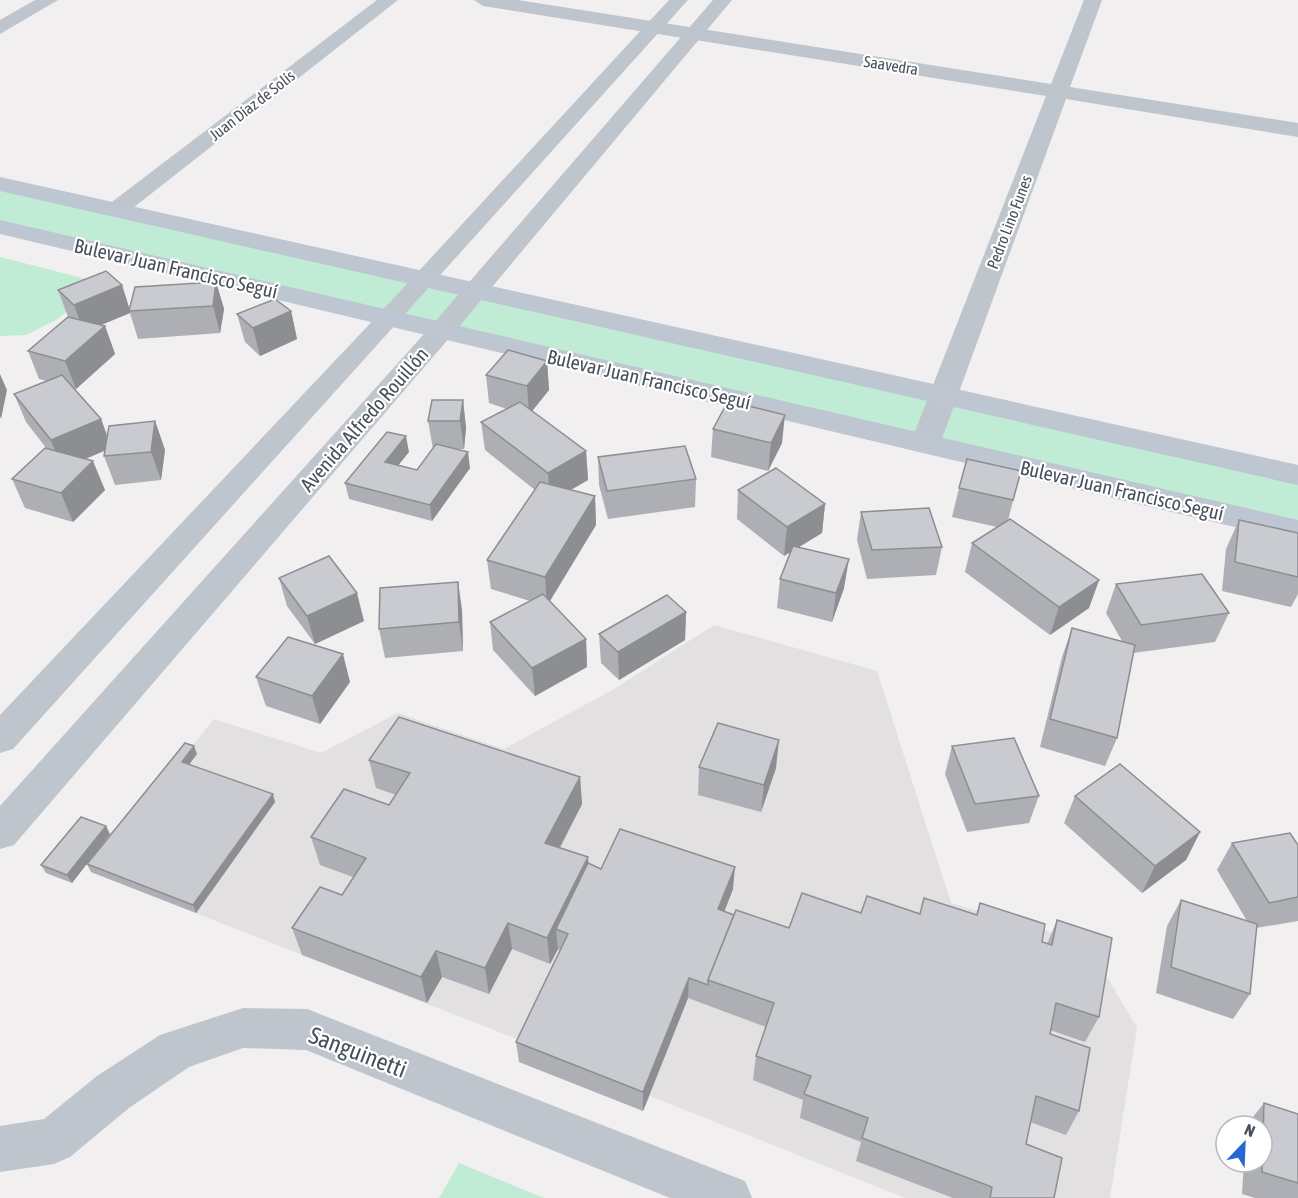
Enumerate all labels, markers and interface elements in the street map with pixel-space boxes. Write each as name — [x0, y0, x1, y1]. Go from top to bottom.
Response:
street label: Saavedra — [863, 52, 919, 78]
street label: Juan Díaz de Solís — [206, 66, 298, 144]
street label: Pedro Lino Funes — [983, 172, 1035, 271]
street label: Bulevar Juan Francisco Seguí — [72, 233, 280, 303]
street label: Avenida Alfredo Rouillón — [295, 342, 433, 496]
street label: Bulevar Juan Francisco Seguí — [545, 344, 753, 414]
street label: Bulevar Juan Francisco Seguí — [1018, 455, 1226, 525]
street label: Sanguinetti — [305, 1021, 411, 1083]
north arrow — [1214, 1114, 1274, 1174]
text: N — [1242, 1120, 1258, 1140]

